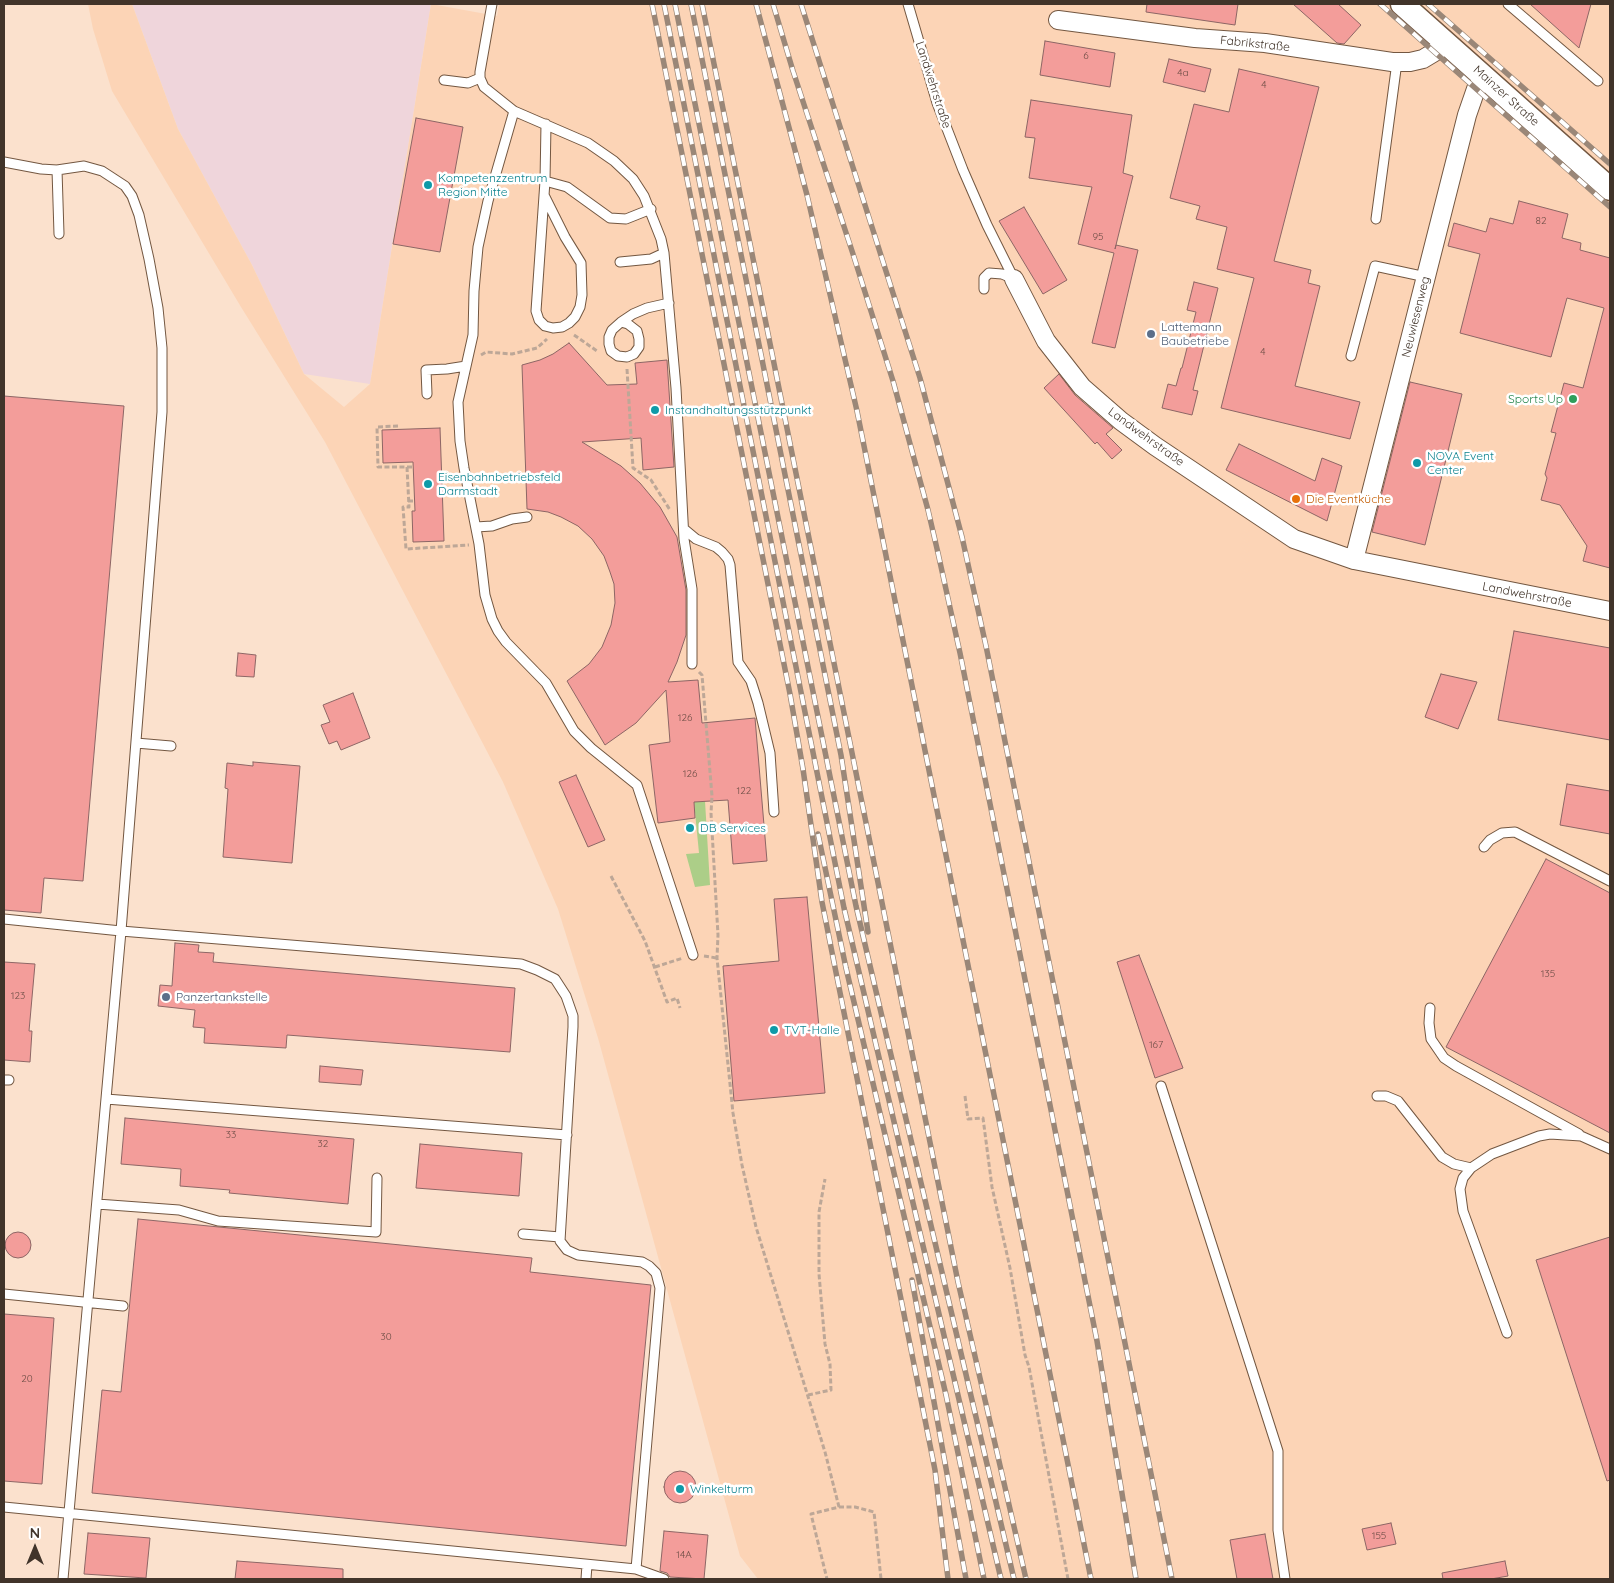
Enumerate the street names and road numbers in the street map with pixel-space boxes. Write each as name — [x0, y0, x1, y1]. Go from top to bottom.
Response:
street label: Fabrikstraße — [1219, 33, 1291, 55]
street label: Landwehrstraße — [912, 40, 954, 130]
street label: Mainzer Straße — [1470, 63, 1542, 129]
street label: Neuwiesenweg — [1399, 275, 1433, 359]
street label: Landwehrstraße — [1105, 405, 1187, 469]
street label: Landwehrstraße — [1481, 579, 1573, 611]

